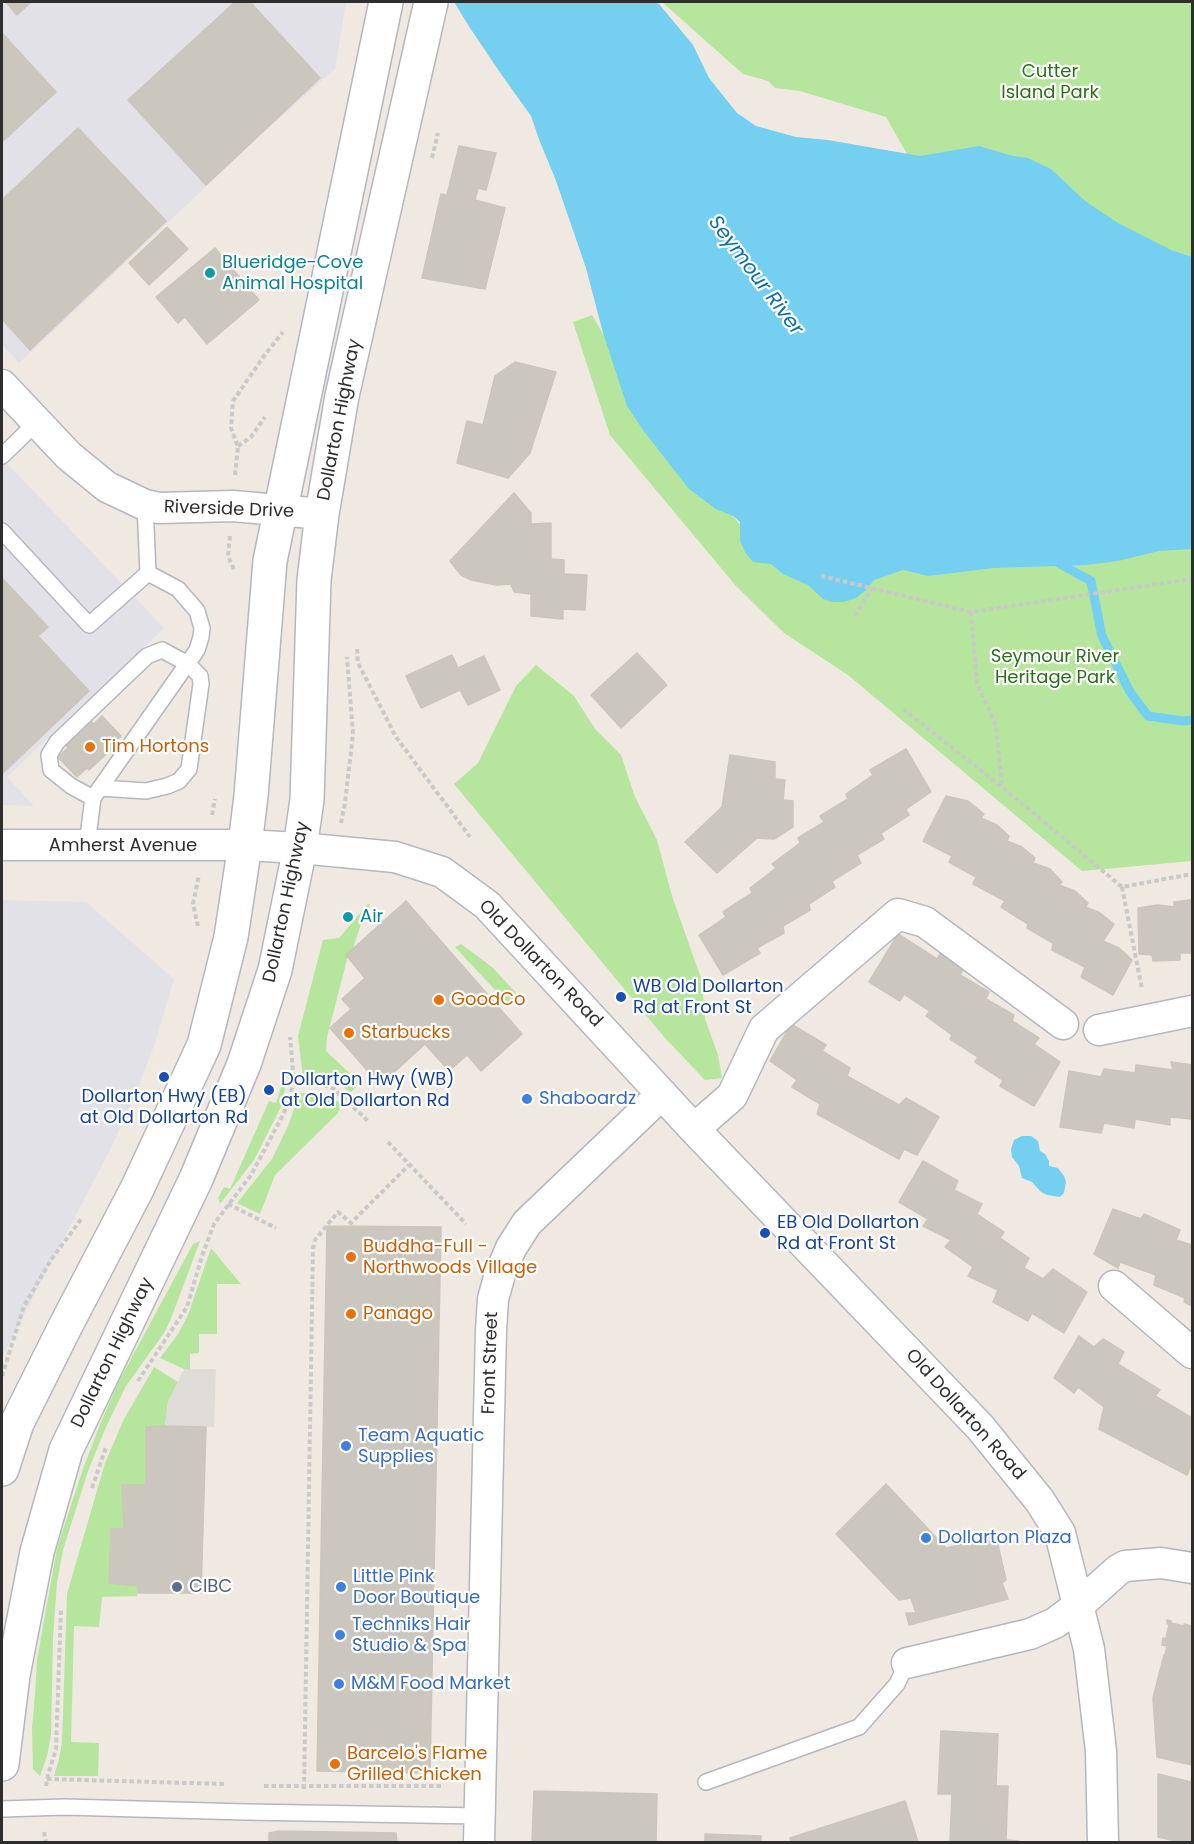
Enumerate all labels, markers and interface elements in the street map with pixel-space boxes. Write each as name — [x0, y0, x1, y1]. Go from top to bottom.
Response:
park label: Cutter Island Park — [1001, 61, 1099, 104]
water label: Seymour River — [702, 212, 808, 340]
place label: Blueridge-Cove Animal Hospital — [222, 252, 363, 294]
marker: Blueridge-Cove Animal Hospital — [203, 266, 217, 280]
street label: Dollarton Highway — [314, 337, 366, 503]
street label: Riverside Drive — [163, 497, 295, 523]
park label: Seymour River Heritage Park — [991, 646, 1119, 688]
place label: Tim Hortons — [102, 736, 209, 758]
marker: Tim Hortons — [83, 740, 97, 754]
street label: Dollarton Highway — [259, 820, 315, 984]
street label: Amherst Avenue — [49, 835, 197, 857]
street label: Old Dollarton Road — [474, 896, 606, 1032]
place label: Air — [360, 906, 383, 928]
marker: Air — [341, 910, 355, 924]
place label: WB Old Dollarton Rd at Front St — [633, 976, 784, 1018]
place label: GoodCo — [451, 989, 526, 1011]
marker: WB Old Dollarton Rd at Front St — [614, 990, 628, 1004]
marker: GoodCo — [432, 993, 446, 1007]
place label: Starbucks — [361, 1022, 450, 1044]
marker: Starbucks — [342, 1026, 356, 1040]
place label: Dollarton Hwy (WB) at Old Dollarton Rd — [281, 1069, 454, 1112]
marker: Dollarton Hwy (EB) at Old Dollarton Rd — [157, 1070, 171, 1084]
marker: Dollarton Hwy (WB) at Old Dollarton Rd — [262, 1083, 276, 1097]
place label: Dollarton Hwy (EB) at Old Dollarton Rd — [80, 1086, 248, 1128]
place label: Shaboardz — [539, 1088, 636, 1110]
marker: Shaboardz — [520, 1092, 534, 1106]
place label: EB Old Dollarton Rd at Front St — [777, 1212, 919, 1254]
marker: EB Old Dollarton Rd at Front St — [758, 1226, 772, 1240]
place label: Buddha-Full - Northwoods Village — [363, 1236, 537, 1278]
marker: Buddha-Full - Northwoods Village — [344, 1250, 358, 1264]
street label: Dollarton Highway — [67, 1275, 159, 1431]
place label: Panago — [363, 1303, 433, 1325]
marker: Panago — [344, 1307, 358, 1321]
street label: Front Street — [478, 1311, 504, 1415]
street label: Old Dollarton Road — [901, 1345, 1029, 1485]
place label: Team Aquatic Supplies — [358, 1425, 484, 1468]
marker: Team Aquatic Supplies — [339, 1439, 353, 1453]
place label: Dollarton Plaza — [938, 1527, 1072, 1549]
marker: Dollarton Plaza — [919, 1531, 933, 1545]
place label: Little Pink Door Boutique — [353, 1566, 480, 1608]
place label: CIBC — [189, 1576, 232, 1598]
marker: CIBC — [170, 1580, 184, 1594]
marker: Little Pink Door Boutique — [334, 1580, 348, 1594]
place label: Techniks Hair Studio & Spa — [352, 1614, 471, 1656]
marker: Techniks Hair Studio & Spa — [333, 1628, 347, 1642]
place label: M&M Food Market — [351, 1673, 511, 1695]
marker: M&M Food Market — [332, 1677, 346, 1691]
place label: Barcelo's Flame Grilled Chicken — [347, 1743, 487, 1786]
marker: Barcelo's Flame Grilled Chicken — [328, 1757, 342, 1771]

